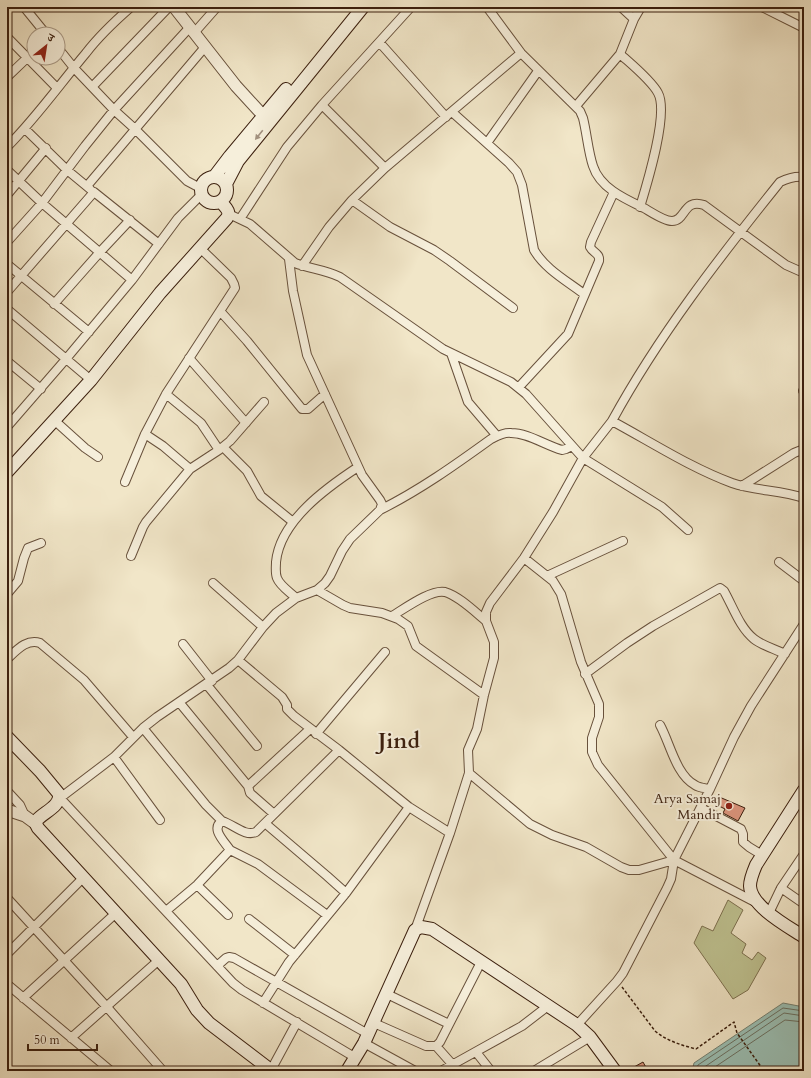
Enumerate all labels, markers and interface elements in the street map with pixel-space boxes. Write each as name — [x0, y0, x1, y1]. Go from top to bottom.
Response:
north arrow — [26, 26, 66, 66]
text: उ — [44, 29, 58, 46]
one-way arrow — [255, 130, 263, 141]
district label: Jind — [375, 726, 421, 756]
place label: Arya Samaj Mandir — [654, 789, 722, 824]
marker: Arya Samaj Mandir — [724, 801, 734, 811]
scale bar — [28, 1026, 97, 1052]
text: 50 m — [34, 1032, 61, 1048]

